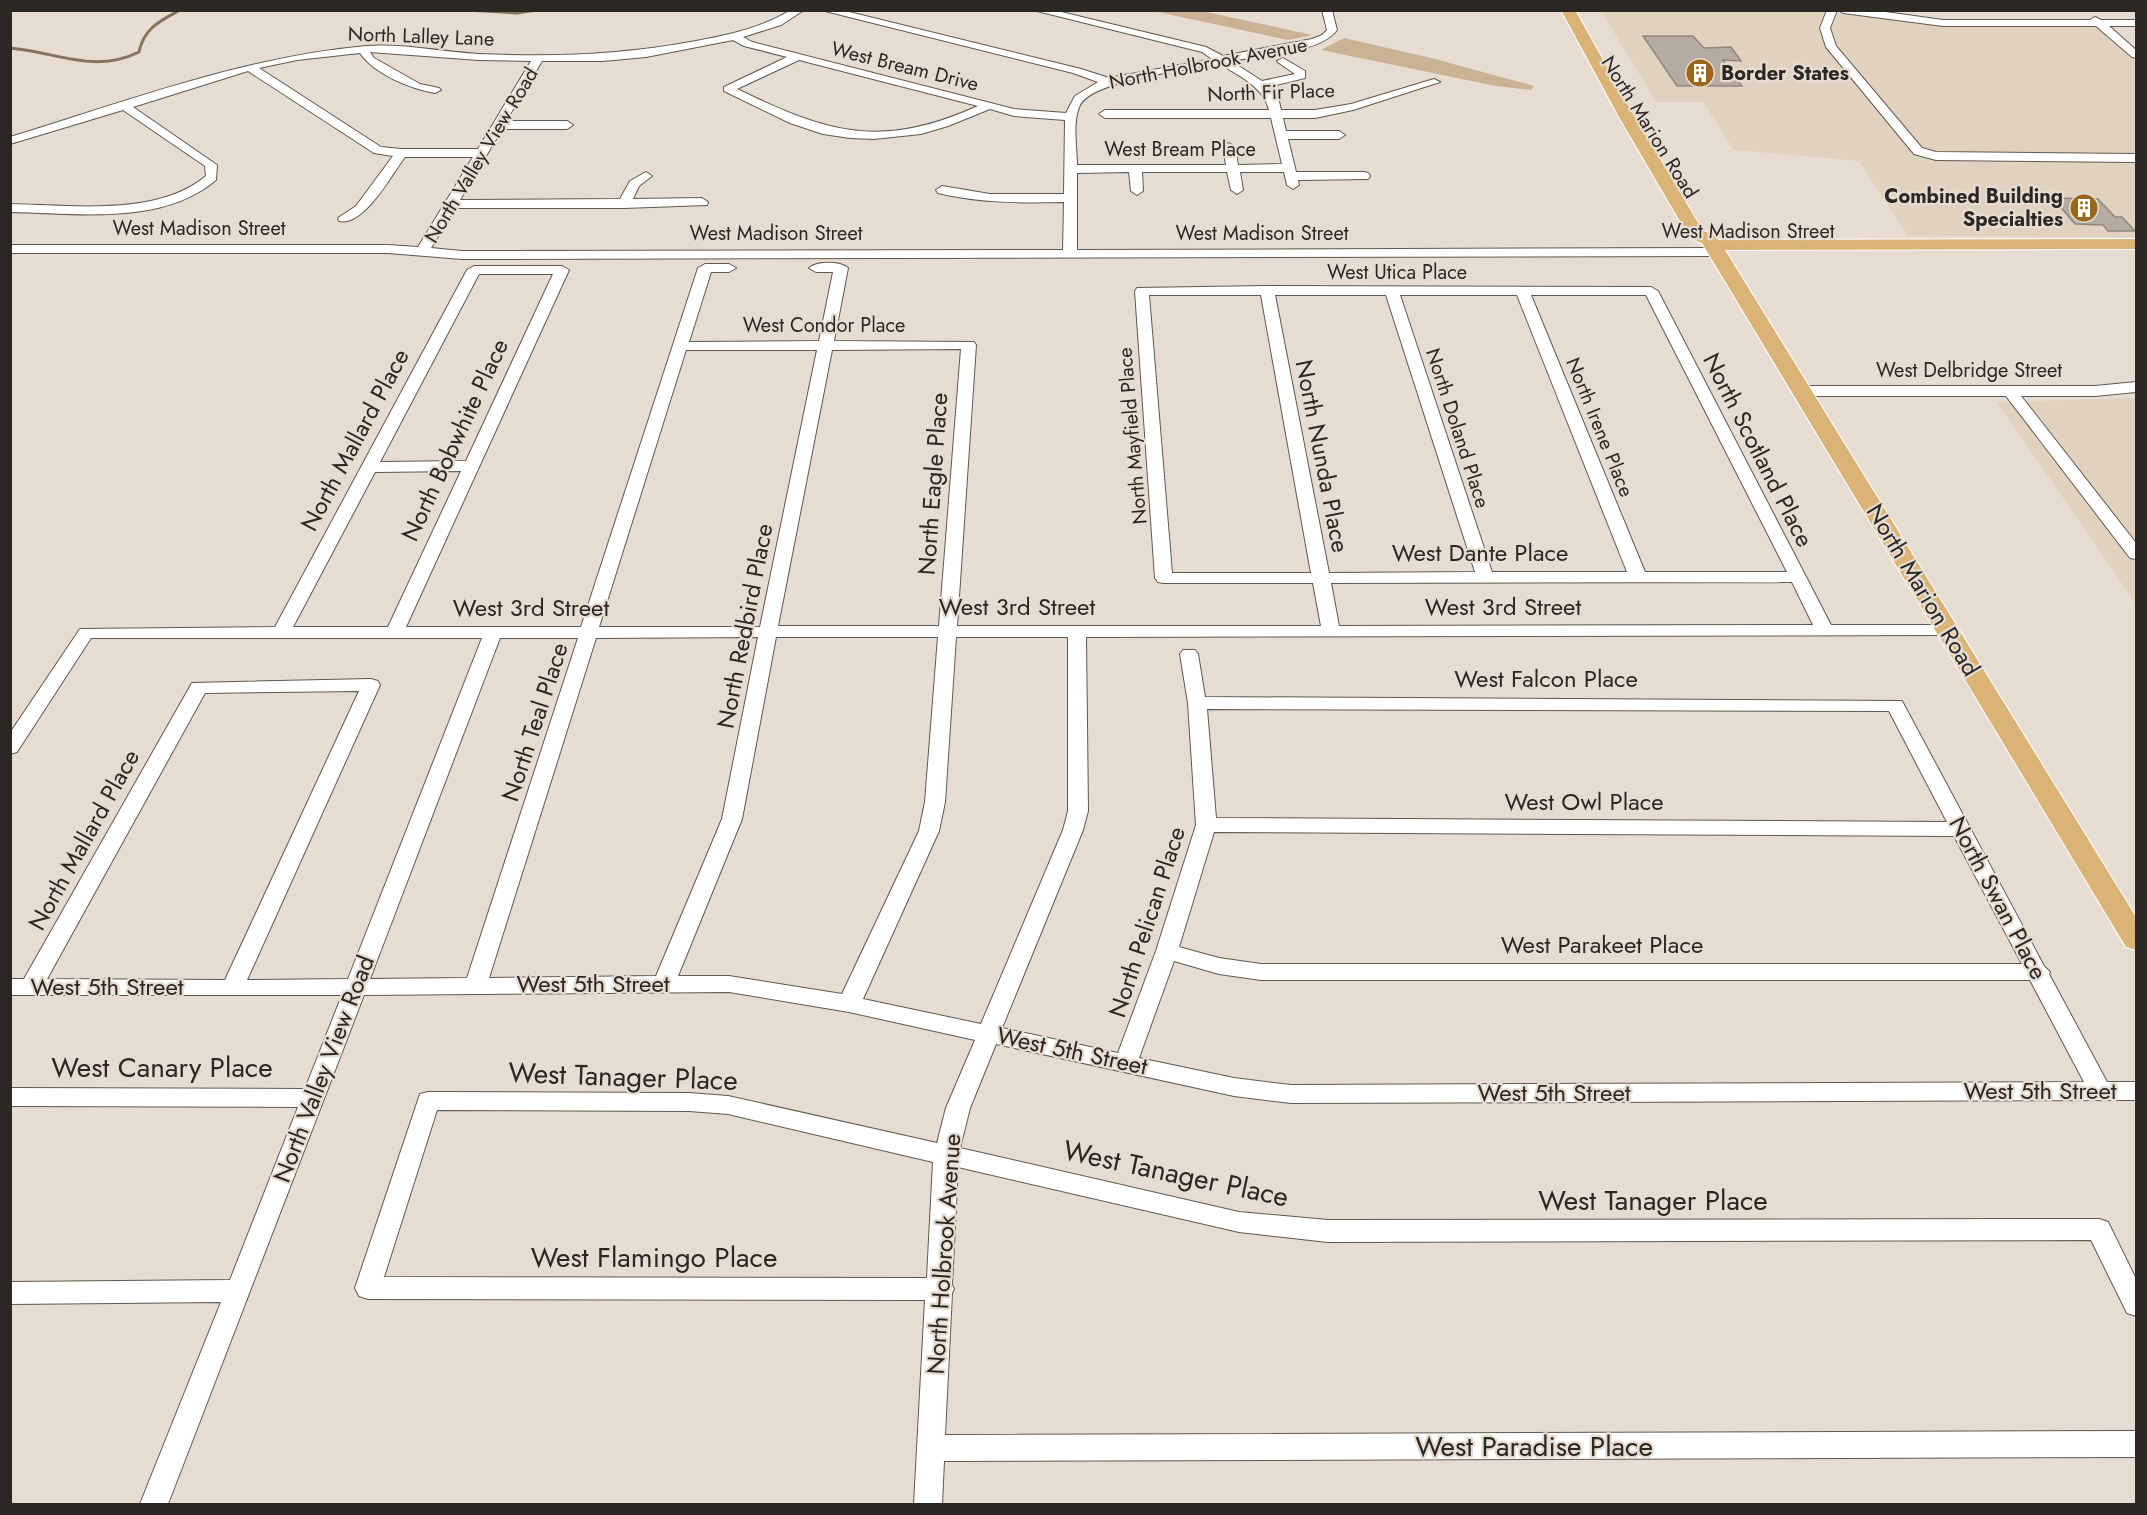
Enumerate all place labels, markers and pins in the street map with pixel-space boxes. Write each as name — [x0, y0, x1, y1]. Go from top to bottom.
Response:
building icon: Border States — [1684, 57, 1716, 89]
place label: Border States — [1721, 59, 1849, 88]
place label: Combined Building Specialties — [1884, 182, 2063, 234]
building icon: Combined Building Specialties — [2068, 192, 2100, 224]

